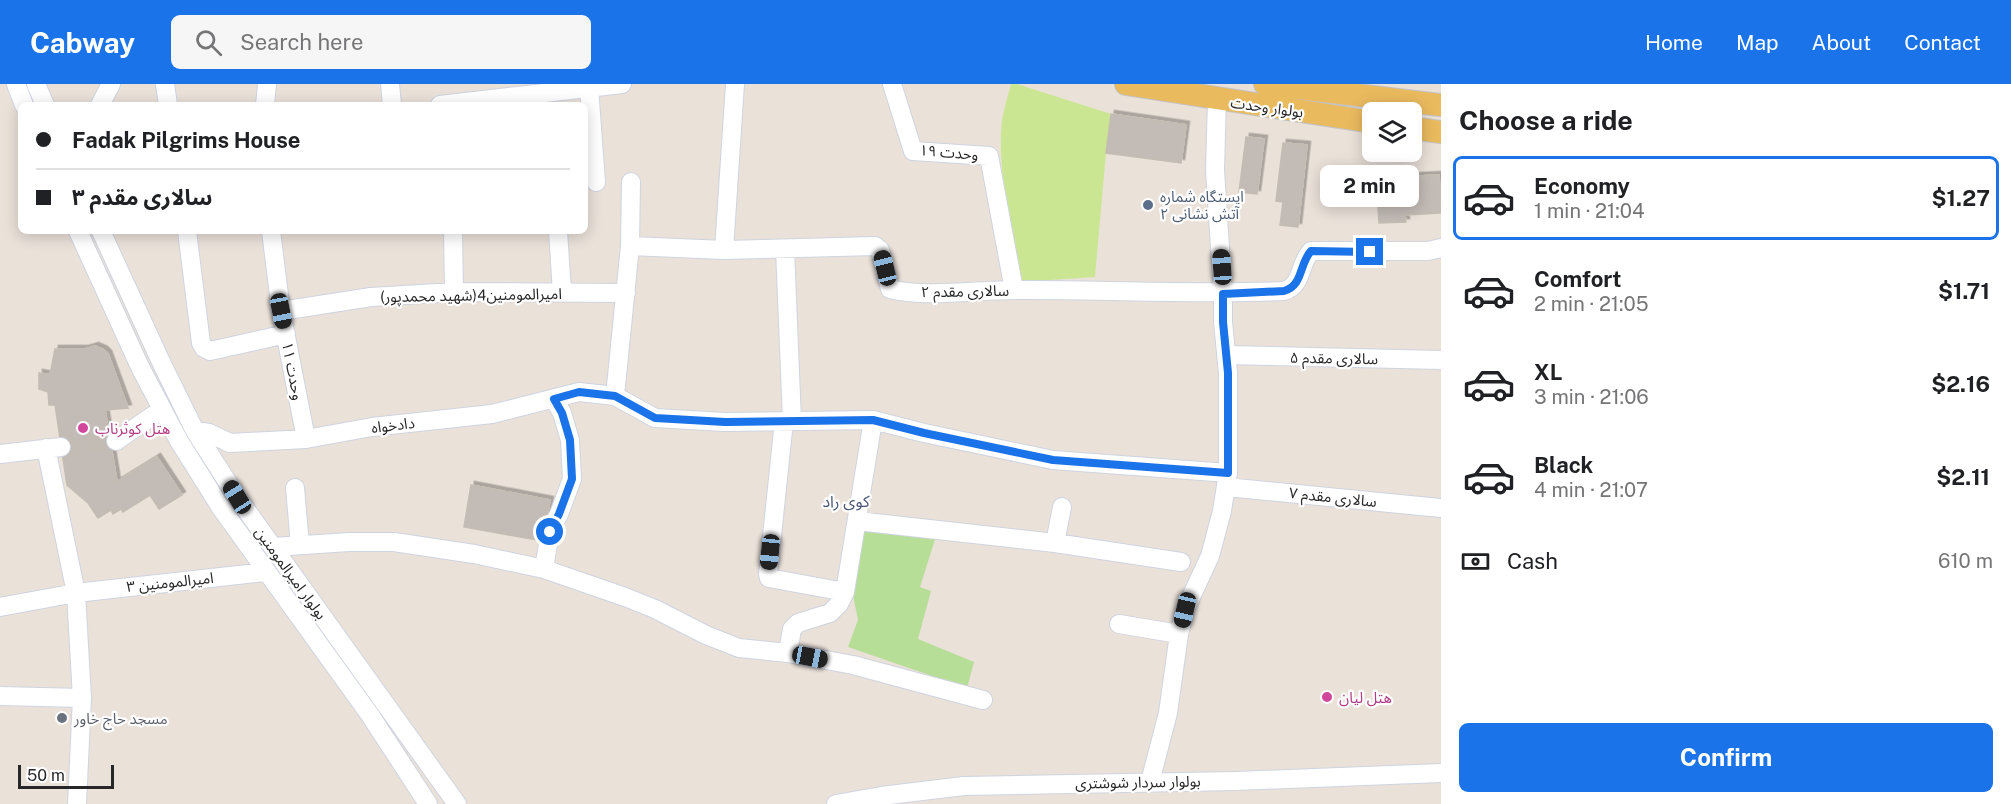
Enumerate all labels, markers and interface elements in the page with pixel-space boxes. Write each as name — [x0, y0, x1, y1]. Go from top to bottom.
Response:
search box — [171, 15, 591, 69]
text: Cabway — [30, 26, 135, 59]
icon: search — [192, 26, 225, 59]
text: Search here — [240, 29, 363, 55]
text: Home — [1645, 30, 1703, 55]
text: Map — [1736, 30, 1779, 55]
text: About — [1812, 30, 1871, 55]
text: Contact — [1904, 30, 1981, 55]
street label: بولوار وحدت — [1229, 93, 1304, 122]
map controls — [1362, 102, 1422, 162]
button: layers — [1362, 102, 1422, 162]
text: Choose a ride — [1459, 104, 1633, 136]
text: Fadak Pilgrims House — [72, 127, 300, 153]
street label: وحدت ۱۹ — [919, 141, 979, 164]
callout: 2 min — [1320, 165, 1420, 207]
icon: car — [1462, 171, 1516, 225]
text: Economy — [1534, 173, 1630, 199]
text: 2 min — [1343, 174, 1396, 198]
text: سالاری مقدم ۳ — [72, 184, 212, 210]
text: $1.27 — [1932, 185, 1990, 211]
place label: ایستگاه شماره ۲ آتش نشانی — [1160, 188, 1244, 223]
marker: ایستگاه شماره ۲ آتش نشانی — [1141, 198, 1155, 212]
text: 1 min · 21:04 — [1534, 199, 1644, 223]
route end — [1356, 238, 1383, 265]
car — [872, 248, 898, 288]
car — [1212, 248, 1232, 286]
icon: car — [1462, 264, 1516, 318]
text: Comfort — [1534, 266, 1621, 292]
text: $1.71 — [1938, 278, 1990, 304]
street label: سالاری مقدم ۲ — [921, 282, 1010, 303]
street label: امیرالمومنین4(شهید محمدپور) — [380, 285, 562, 307]
car — [269, 292, 293, 330]
text: 2 min · 21:05 — [1534, 292, 1649, 316]
street label: وحدت ۱۱ — [278, 340, 307, 402]
street label: سالاری مقدم ۵ — [1290, 349, 1378, 370]
icon: car — [1462, 357, 1516, 411]
text: XL — [1534, 359, 1562, 385]
text: $2.16 — [1931, 371, 1990, 397]
text: 3 min · 21:06 — [1534, 385, 1649, 409]
street label: دادخواه — [370, 414, 416, 437]
place label: هتل کوثرناب — [95, 420, 170, 438]
marker: هتل کوثرناب — [76, 421, 90, 435]
icon: car — [1462, 450, 1516, 504]
text: Black — [1534, 452, 1593, 478]
text: $2.11 — [1936, 464, 1990, 490]
car — [220, 477, 254, 517]
text: 4 min · 21:07 — [1534, 478, 1648, 502]
street label: سالاری مقدم ۷ — [1288, 484, 1378, 513]
district label: کوی راد — [822, 492, 870, 511]
route start — [536, 518, 563, 545]
street label: بولوار امیرالمومنین — [251, 523, 330, 623]
car — [759, 533, 781, 571]
icon: cash — [1459, 545, 1492, 578]
text: Cash — [1507, 548, 1558, 574]
text: 610 m — [1938, 549, 1993, 573]
street label: امیرالمومنین ۳ — [126, 569, 215, 596]
car — [1172, 590, 1198, 630]
car — [791, 645, 829, 669]
place label: هتل لیان — [1339, 689, 1392, 707]
marker: هتل لیان — [1320, 690, 1334, 704]
place label: مسجد حاج خاور — [73, 710, 168, 731]
marker: مسجد حاج خاور — [55, 711, 69, 725]
button: Confirm — [1459, 723, 1993, 792]
scale bar — [18, 762, 114, 790]
text: 50 m — [27, 766, 65, 785]
street label: بولوار سردار شوشتری — [1075, 772, 1201, 793]

